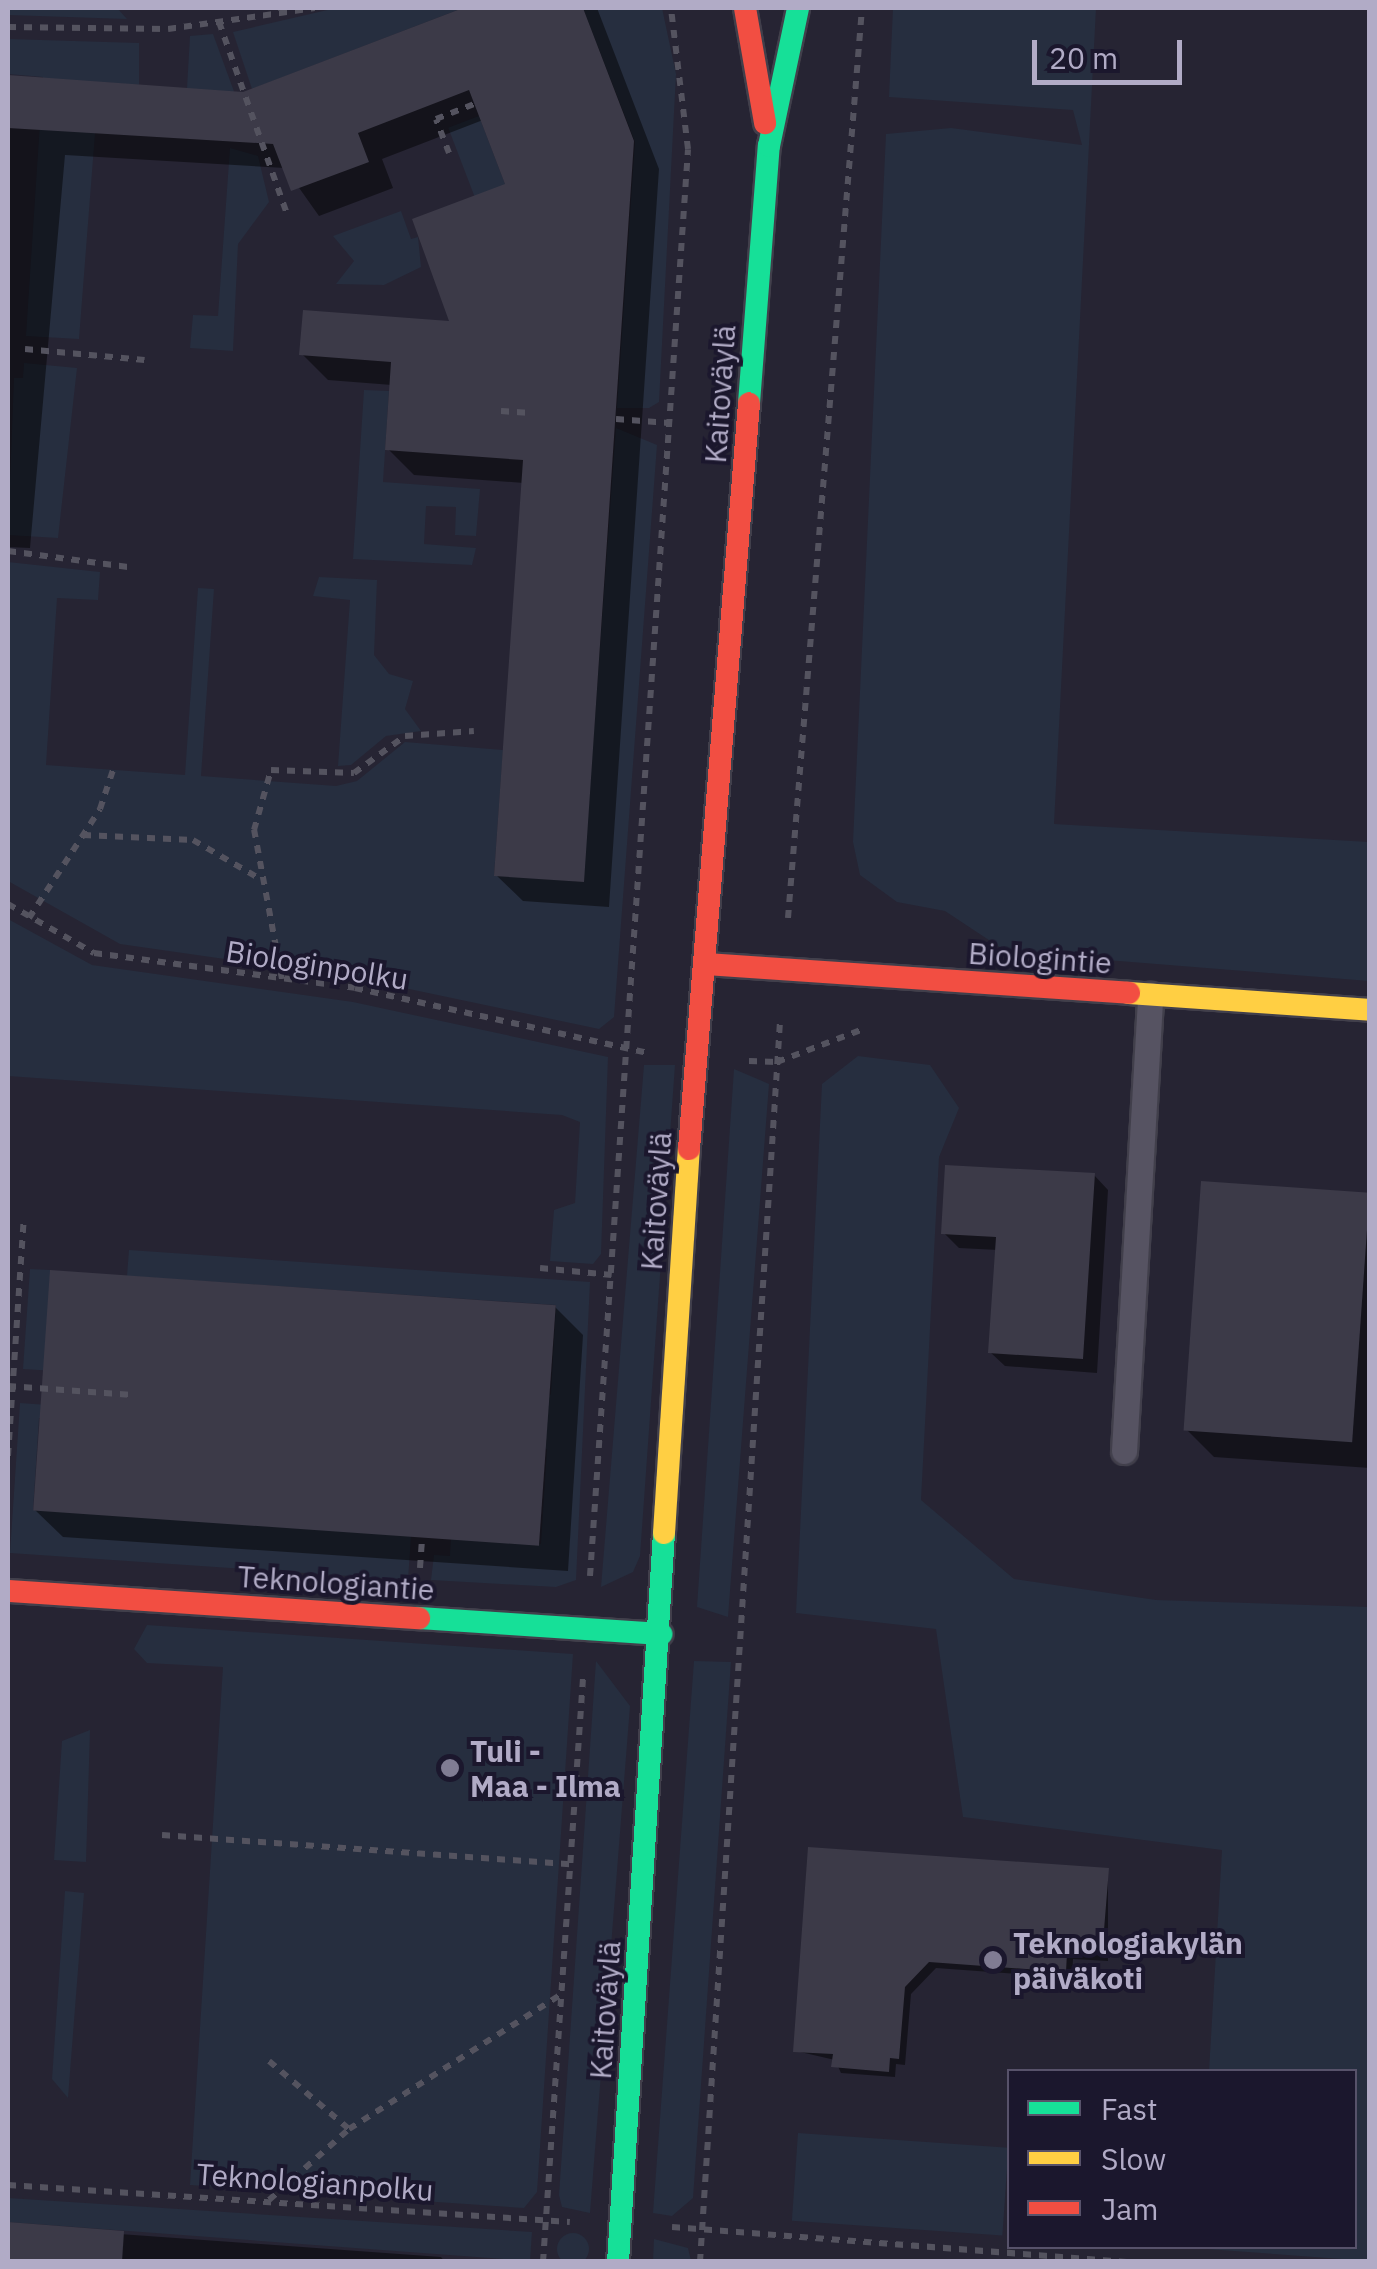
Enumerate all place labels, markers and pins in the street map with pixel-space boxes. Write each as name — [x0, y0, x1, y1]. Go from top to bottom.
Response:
place label: Tuli - Maa - Ilma — [470, 1733, 621, 1804]
marker: Tuli - Maa - Ilma — [439, 1757, 461, 1779]
place label: Teknologiakylän päiväkoti — [1013, 1925, 1243, 1996]
marker: Teknologiakylän päiväkoti — [982, 1949, 1004, 1971]

